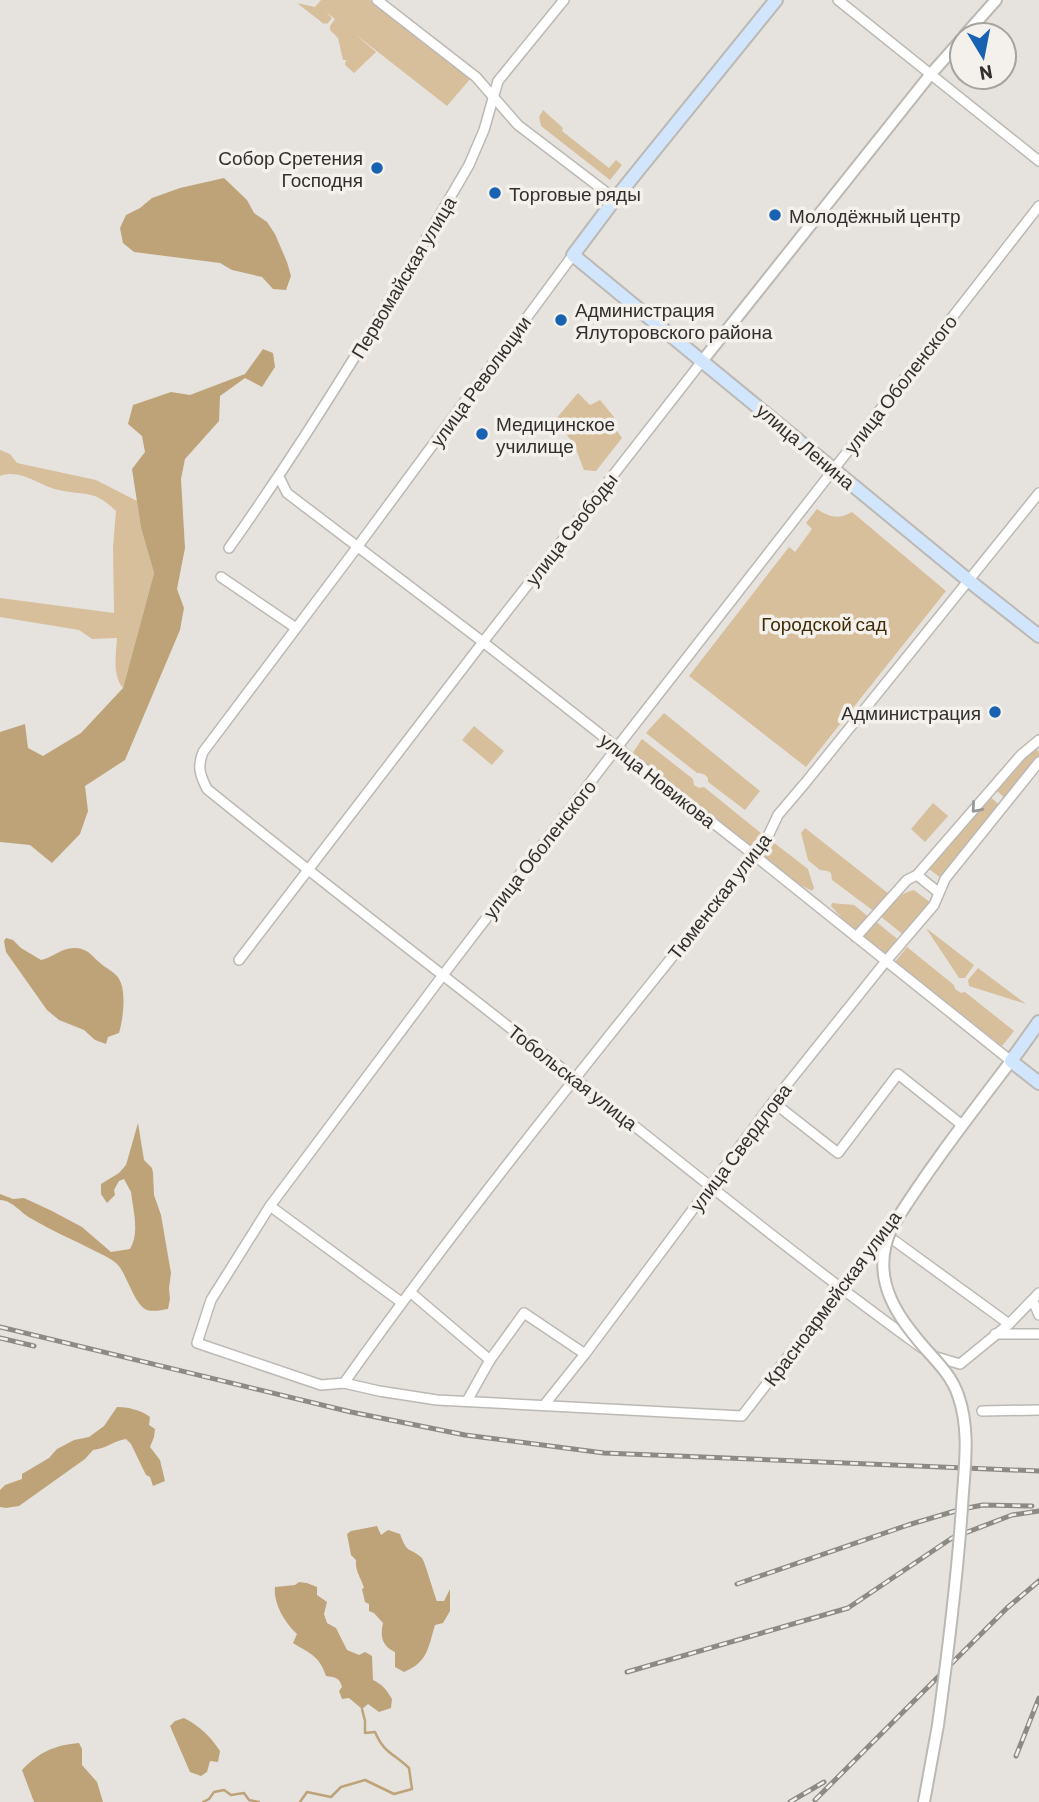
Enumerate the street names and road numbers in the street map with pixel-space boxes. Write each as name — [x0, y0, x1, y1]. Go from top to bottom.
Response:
street label: Первомайская улица — [346, 192, 461, 362]
street label: улица Оболенского — [839, 310, 961, 458]
street label: улица Революции — [425, 311, 535, 451]
street label: улица Ленина — [752, 398, 860, 494]
street label: улица Свободы — [520, 468, 622, 590]
street label: улица Новикова — [596, 728, 721, 833]
street label: улица Оболенского — [478, 775, 600, 923]
street label: Тюменская улица — [663, 828, 776, 964]
street label: Тобольская улица — [504, 1019, 643, 1135]
street label: улица Свердлова — [685, 1078, 796, 1215]
street label: Красноармейская улица — [759, 1206, 906, 1390]

